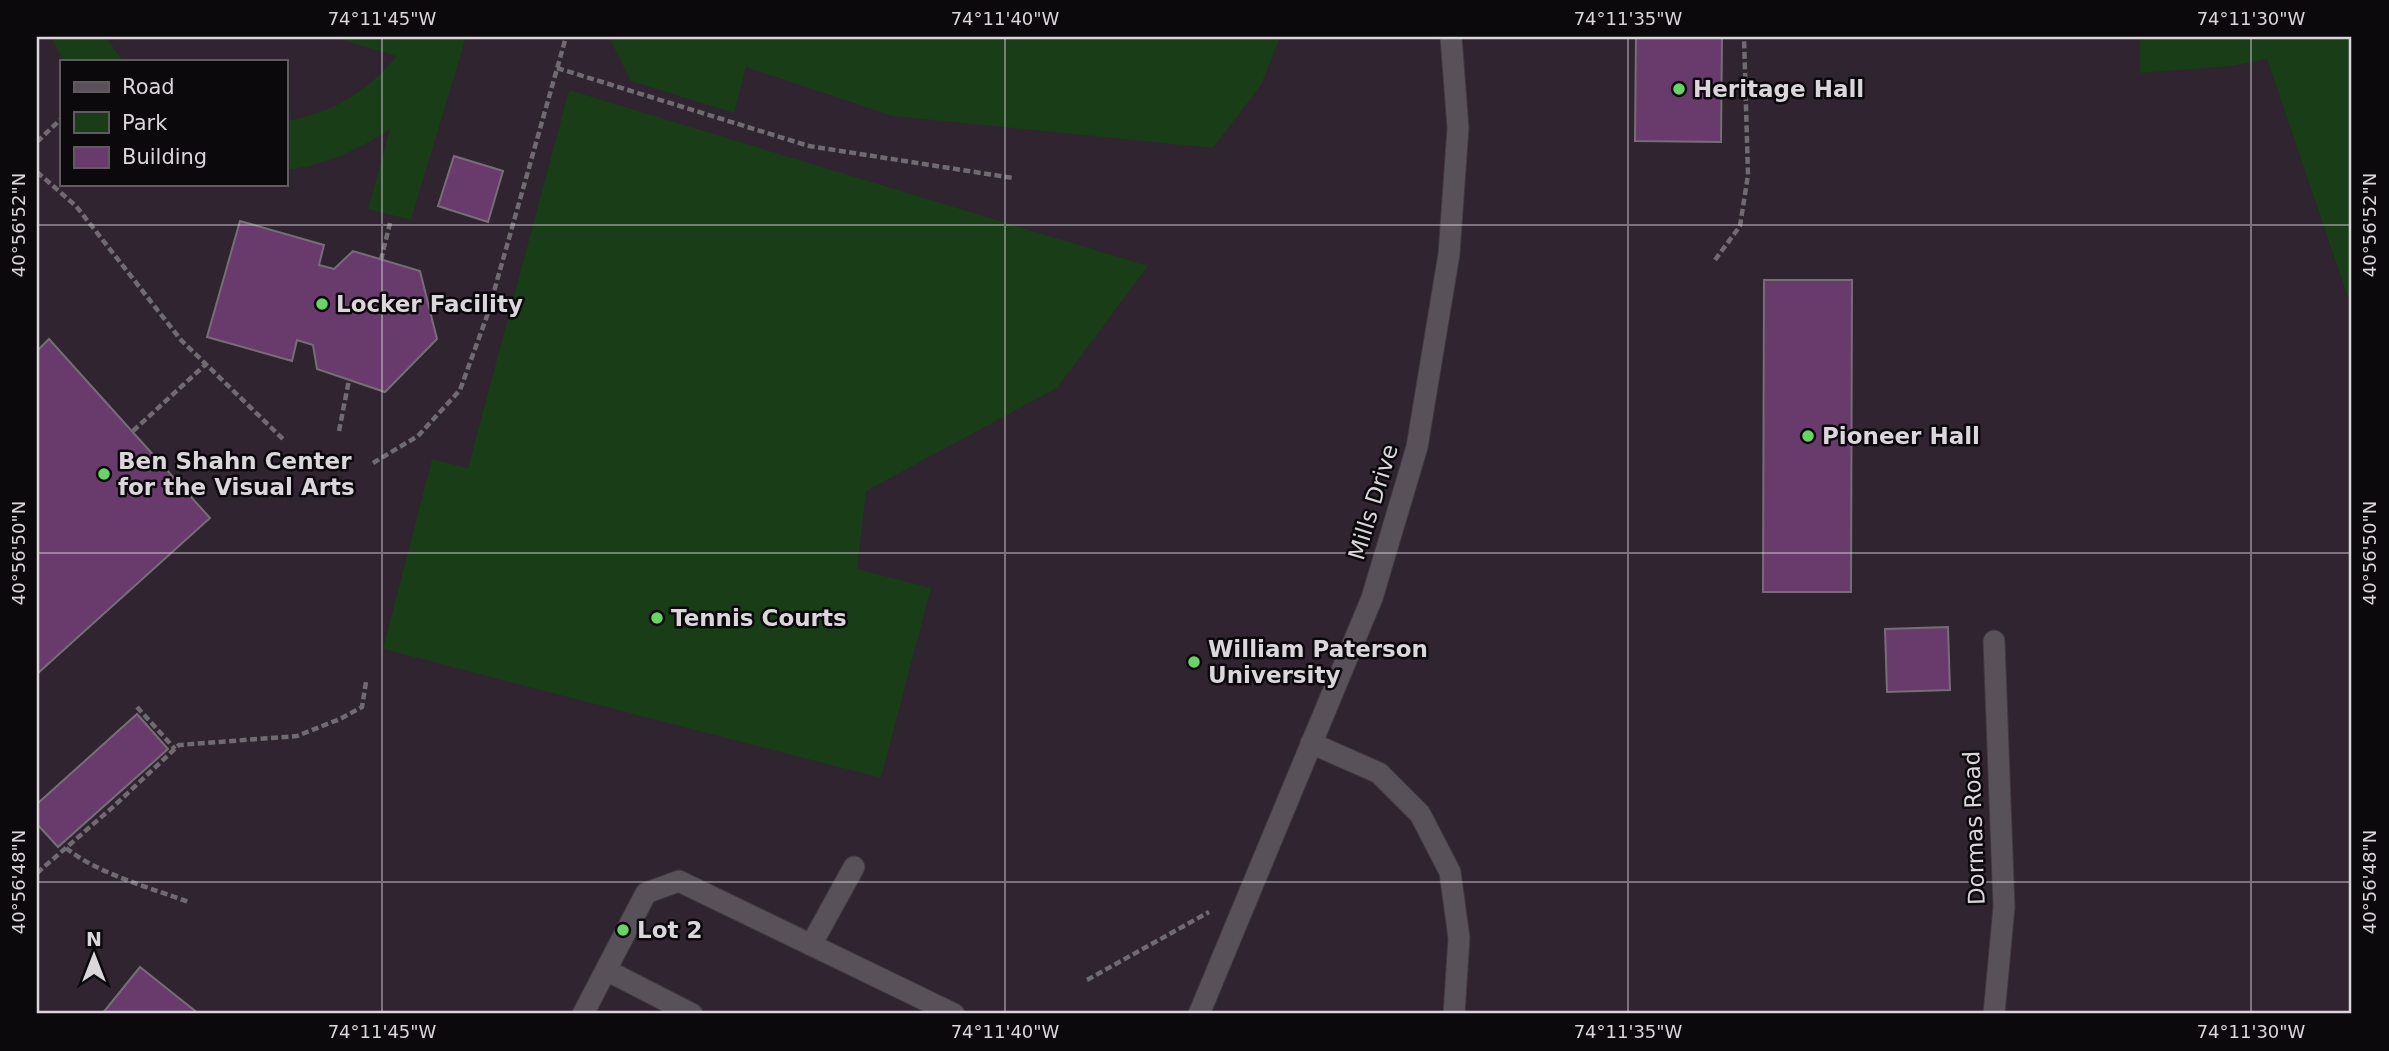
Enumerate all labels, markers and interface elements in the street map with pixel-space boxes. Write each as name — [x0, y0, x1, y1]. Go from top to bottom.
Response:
text: 74°11'45"W — [328, 8, 437, 29]
text: 74°11'40"W — [951, 8, 1060, 29]
text: 74°11'35"W — [1574, 8, 1683, 29]
text: 74°11'30"W — [2197, 8, 2306, 29]
legend — [60, 60, 287, 186]
text: Road — [122, 75, 175, 99]
place label: Heritage Hall — [1693, 76, 1864, 102]
marker: Heritage Hall — [1671, 81, 1687, 97]
text: Park — [122, 111, 168, 135]
text: Building — [122, 145, 207, 169]
text: 40°56'52"N — [8, 173, 29, 277]
text: 40°56'52"N — [2359, 173, 2380, 277]
place label: Locker Facility — [336, 291, 523, 317]
marker: Locker Facility — [314, 296, 330, 312]
place label: Pioneer Hall — [1822, 423, 1980, 449]
marker: Pioneer Hall — [1800, 428, 1816, 444]
street label: Mills Drive — [1343, 441, 1403, 563]
place label: Ben Shahn Center for the Visual Arts — [118, 448, 355, 500]
marker: Ben Shahn Center for the Visual Arts — [96, 466, 112, 482]
text: 40°56'50"N — [8, 501, 29, 605]
text: 40°56'50"N — [2359, 501, 2380, 605]
place label: Tennis Courts — [671, 605, 847, 631]
marker: Tennis Courts — [649, 610, 665, 626]
place label: William Paterson University — [1208, 636, 1428, 688]
marker: William Paterson University — [1186, 654, 1202, 670]
street label: Dormas Road — [1958, 750, 1990, 906]
text: 40°56'48"N — [8, 830, 29, 934]
text: 40°56'48"N — [2359, 830, 2380, 934]
place label: Lot 2 — [637, 917, 702, 943]
north arrow — [60, 922, 130, 992]
marker: Lot 2 — [615, 922, 631, 938]
text: N — [86, 928, 102, 950]
text: 74°11'45"W — [328, 1021, 437, 1042]
text: 74°11'40"W — [951, 1021, 1060, 1042]
text: 74°11'35"W — [1574, 1021, 1683, 1042]
text: 74°11'30"W — [2197, 1021, 2306, 1042]

